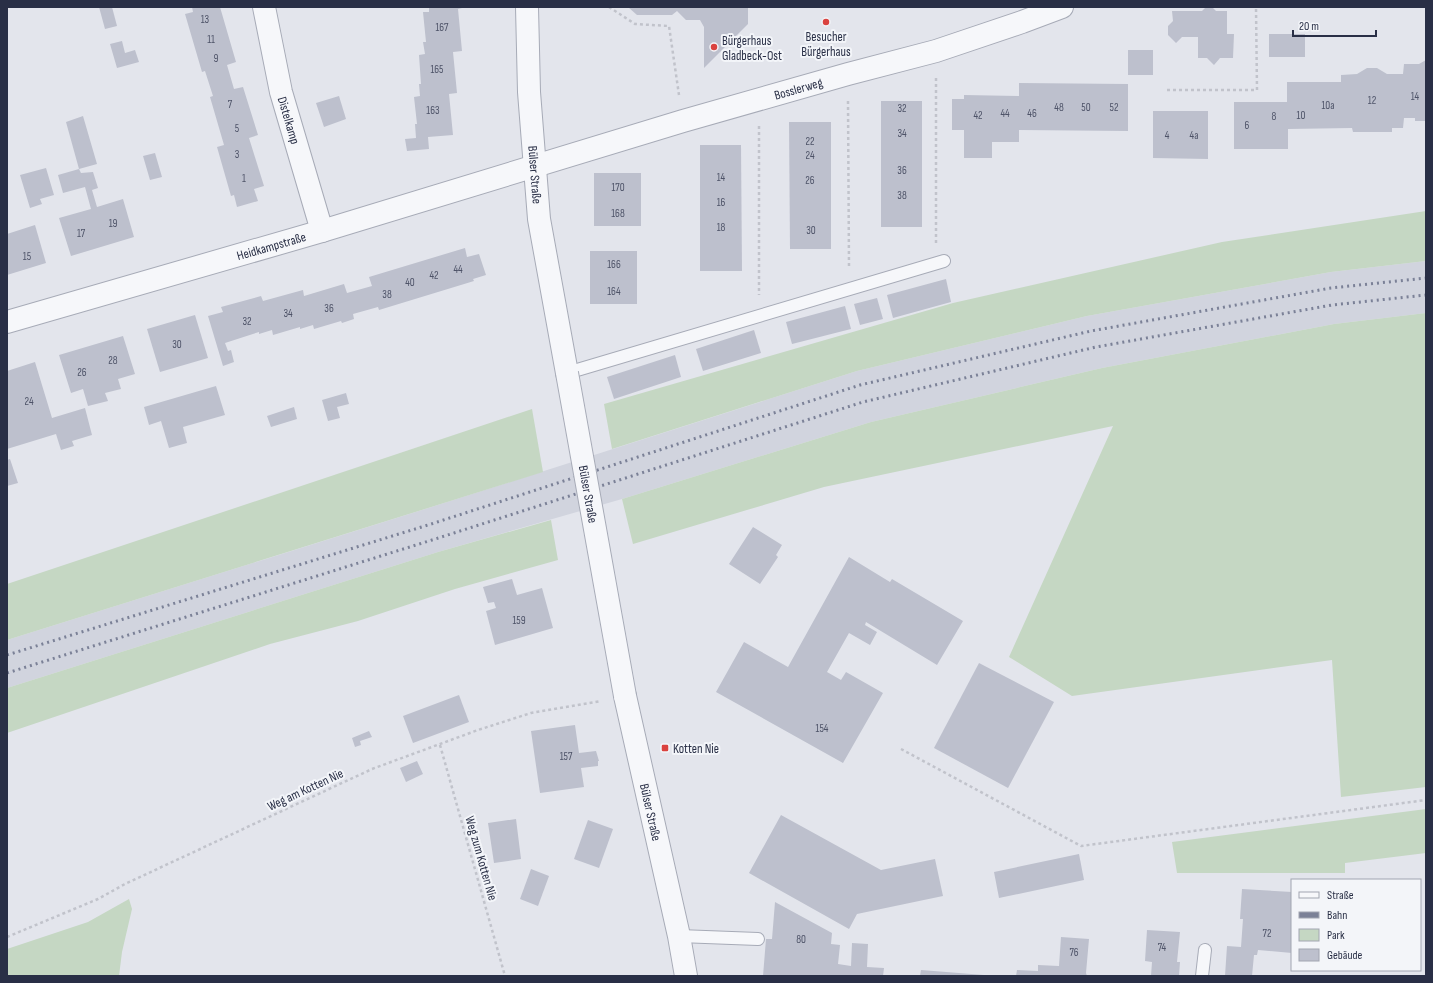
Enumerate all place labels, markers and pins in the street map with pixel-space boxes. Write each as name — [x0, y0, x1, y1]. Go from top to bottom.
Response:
marker: Besucher Bürgerhaus — [821, 17, 831, 27]
place label: Besucher Bürgerhaus — [801, 29, 851, 60]
place label: Bürgerhaus Gladbeck-Ost — [722, 33, 782, 64]
marker: Bürgerhaus Gladbeck-Ost — [709, 42, 719, 52]
place label: Kotten Nie — [673, 741, 719, 757]
marker: Kotten Nie — [660, 743, 670, 753]

